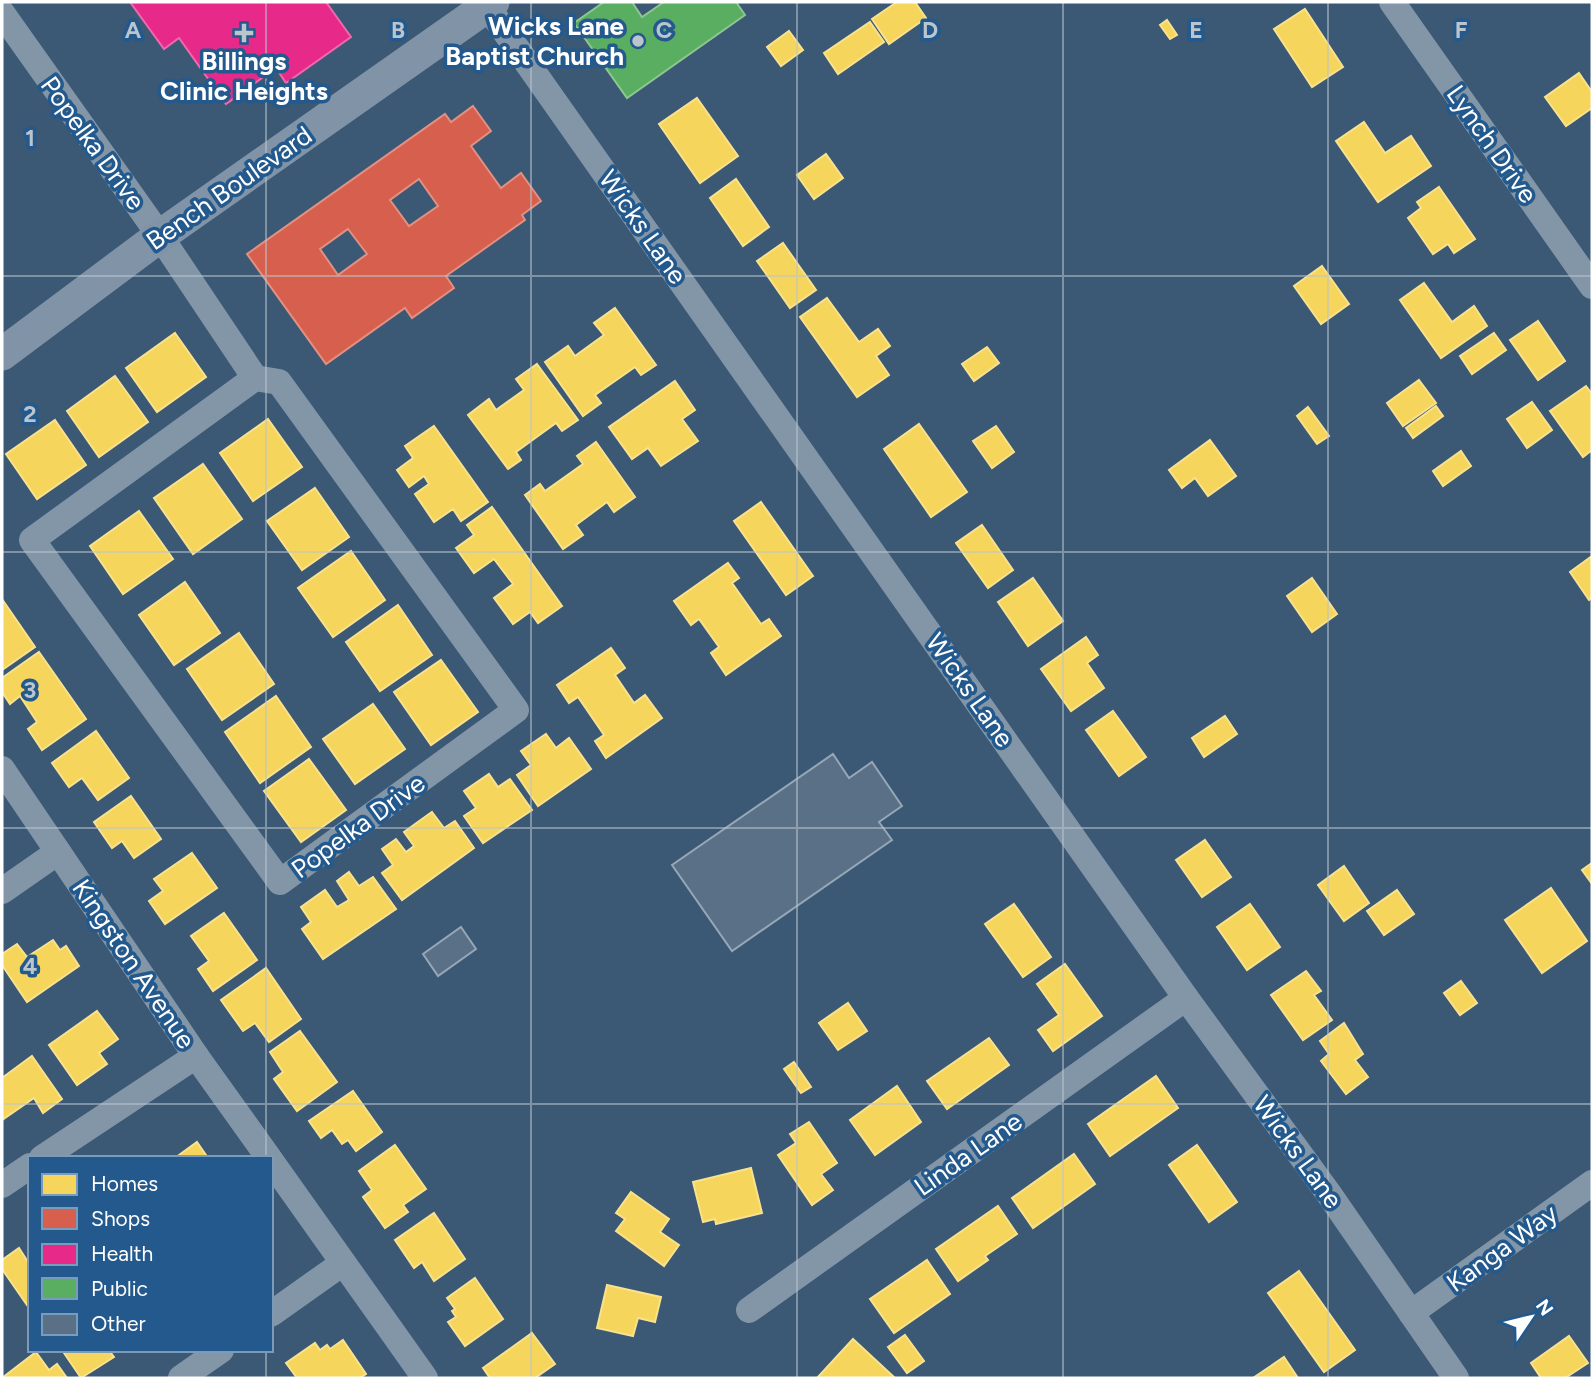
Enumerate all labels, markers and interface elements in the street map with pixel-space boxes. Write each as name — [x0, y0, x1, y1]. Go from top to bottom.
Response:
place label: Wicks Lane Baptist Church — [445, 10, 624, 72]
text: A — [125, 16, 142, 44]
text: B — [391, 16, 405, 44]
text: C — [656, 16, 673, 44]
text: D — [922, 16, 938, 44]
text: E — [1189, 16, 1203, 44]
text: F — [1455, 16, 1468, 44]
marker: Billings Clinic Heights — [234, 23, 254, 43]
marker: Wicks Lane Baptist Church — [630, 33, 646, 49]
place label: Billings Clinic Heights — [160, 45, 328, 107]
street label: Popelka Drive — [34, 70, 152, 216]
street label: Lynch Drive — [1440, 79, 1544, 209]
street label: Bench Boulevard — [140, 119, 318, 257]
text: 1 — [25, 124, 35, 152]
street label: Wicks Lane — [592, 164, 694, 290]
text: 2 — [23, 400, 37, 428]
street label: Wicks Lane — [919, 627, 1021, 753]
text: 3 — [24, 676, 36, 704]
street label: Popelka Drive — [285, 767, 431, 885]
street label: Kingston Avenue — [66, 873, 202, 1055]
text: 4 — [23, 952, 37, 980]
street label: Wicks Lane — [1246, 1089, 1350, 1215]
street label: Linda Lane — [908, 1105, 1028, 1203]
legend — [28, 1156, 273, 1352]
text: Homes — [91, 1171, 158, 1196]
street label: Kanga Way — [1440, 1197, 1564, 1299]
text: Shops — [91, 1206, 150, 1231]
text: Health — [91, 1241, 153, 1266]
text: Public — [91, 1276, 148, 1301]
north arrow — [1496, 1282, 1566, 1352]
text: N — [1531, 1295, 1558, 1320]
text: Other — [91, 1311, 146, 1336]

